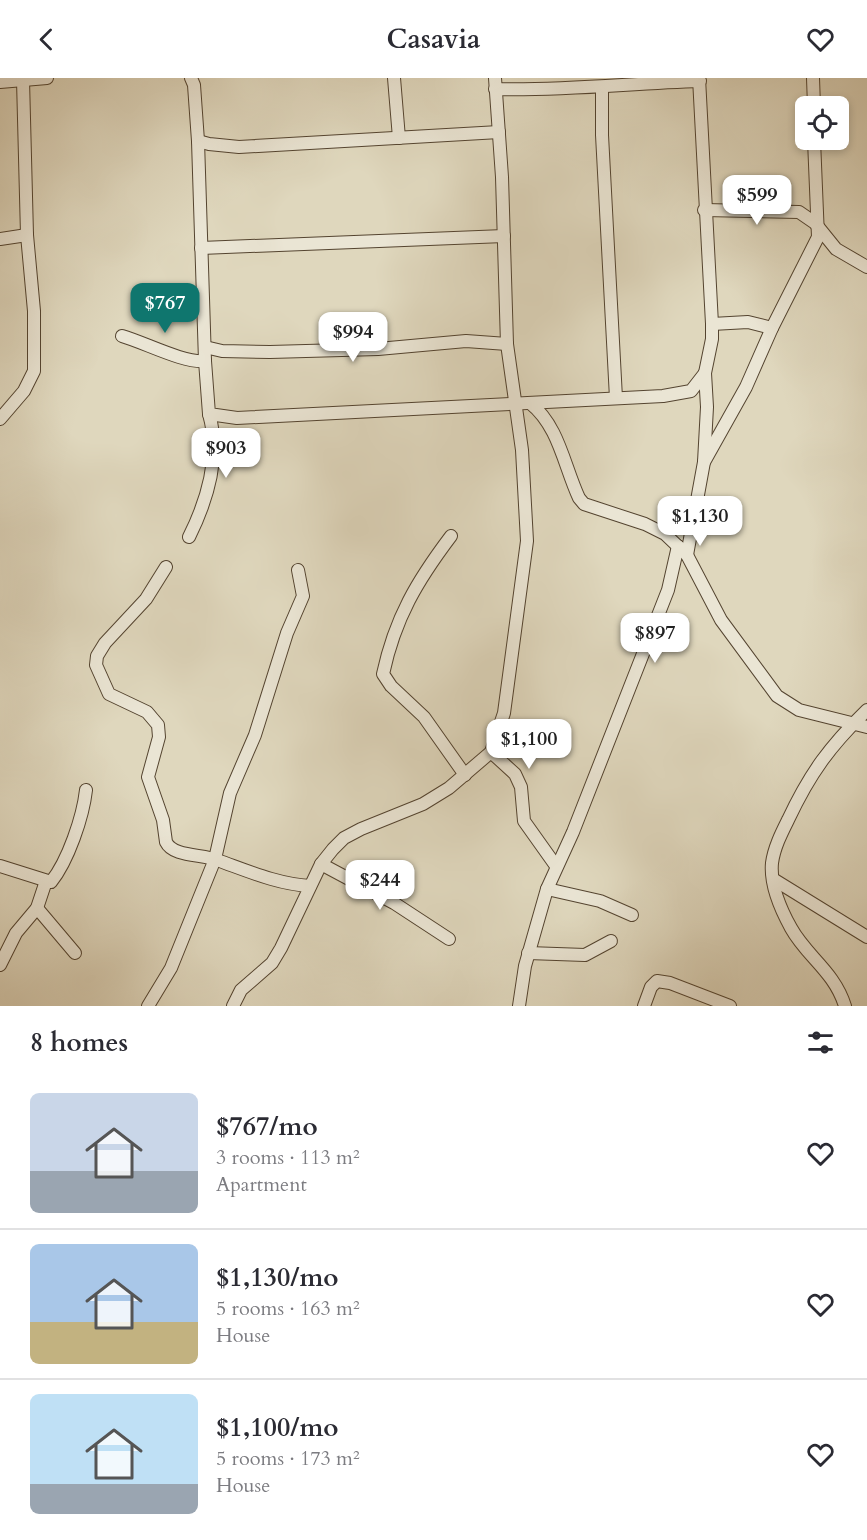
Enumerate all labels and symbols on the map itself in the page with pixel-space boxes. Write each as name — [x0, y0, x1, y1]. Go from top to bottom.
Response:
pin: $599 — [721, 175, 793, 226]
pin: $767 — [129, 283, 201, 334]
pin: $994 — [317, 312, 389, 363]
pin: $903 — [190, 428, 262, 479]
pin: $1,130 — [651, 496, 749, 547]
pin: $897 — [619, 613, 691, 664]
pin: $1,100 — [480, 719, 578, 770]
pin: $244 — [344, 860, 416, 911]

